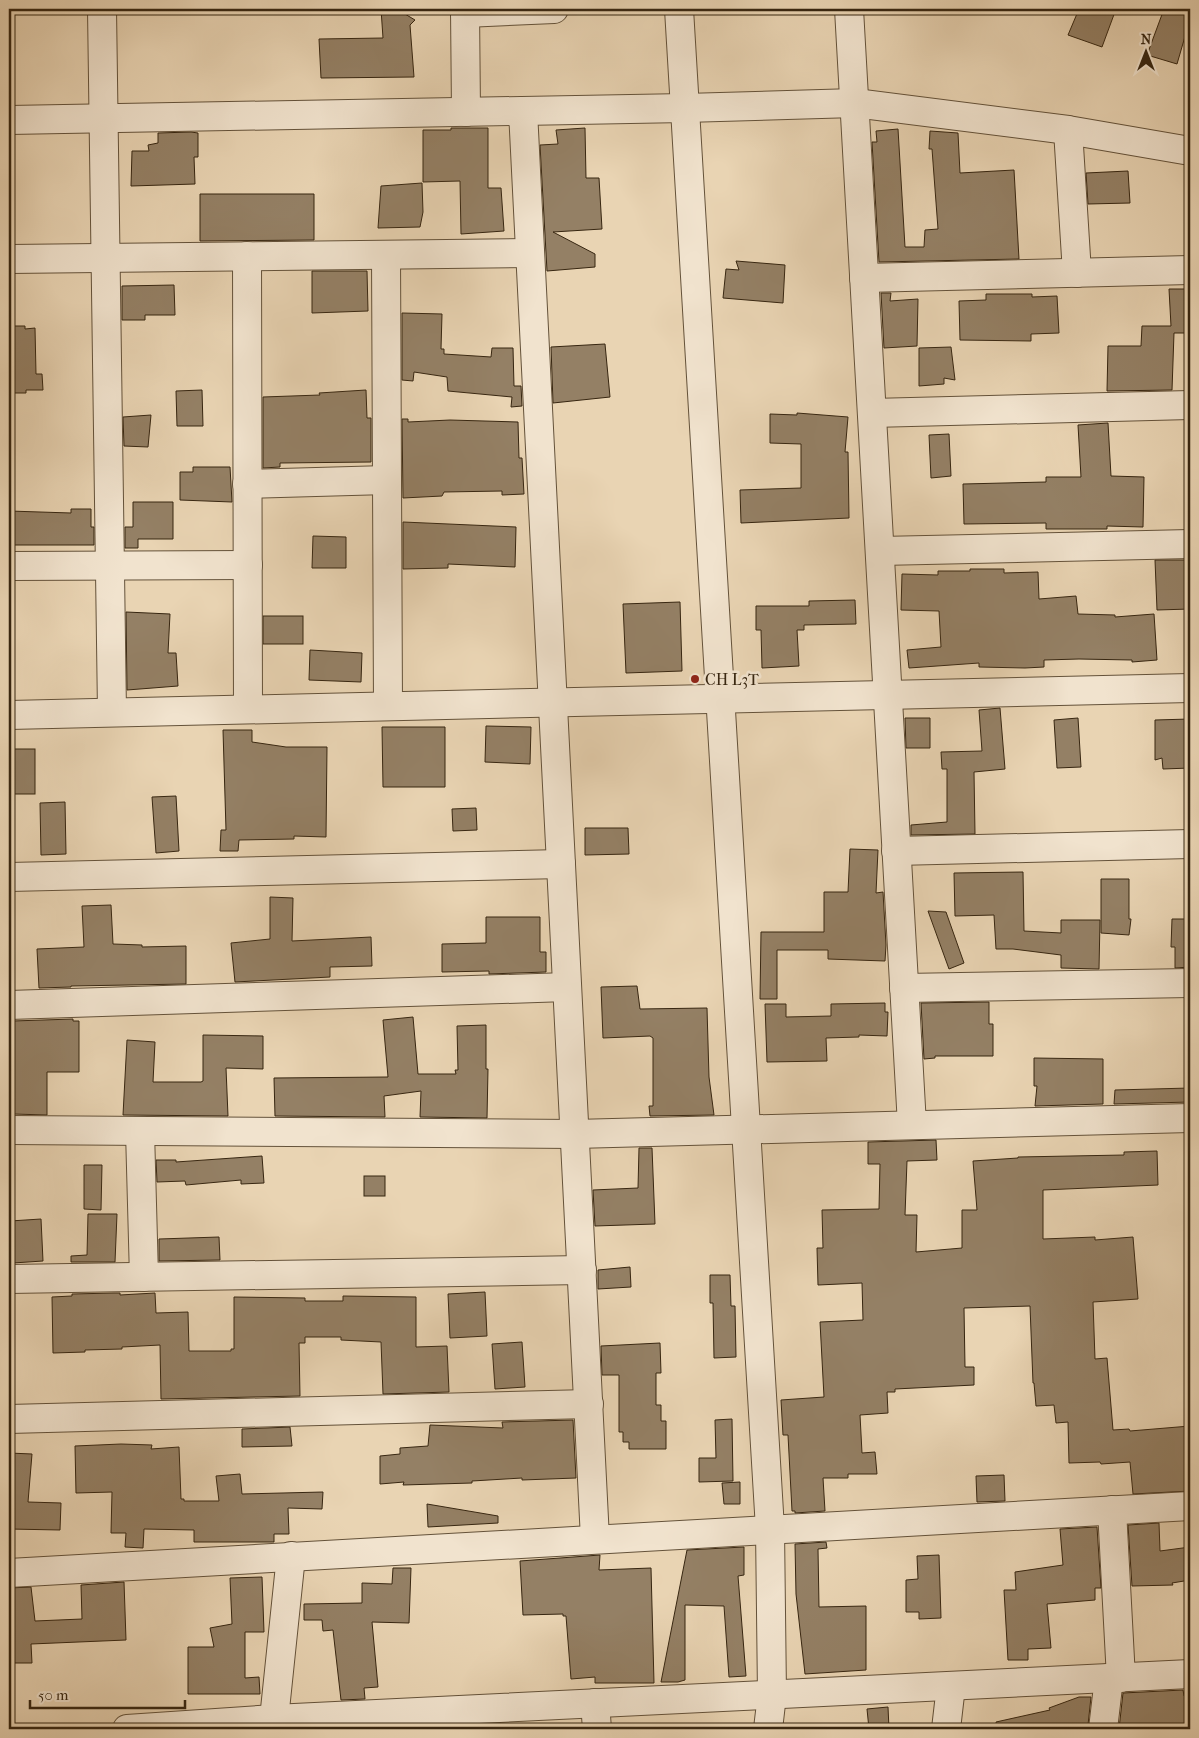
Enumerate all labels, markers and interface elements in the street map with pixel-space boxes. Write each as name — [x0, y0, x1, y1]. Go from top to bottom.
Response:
north arrow — [1122, 28, 1172, 78]
text: N — [1141, 31, 1152, 48]
place label: CH L3T — [705, 670, 759, 689]
marker: CH L3T — [689, 673, 701, 685]
scale bar — [30, 1678, 185, 1710]
text: 50 m — [38, 1686, 69, 1704]

